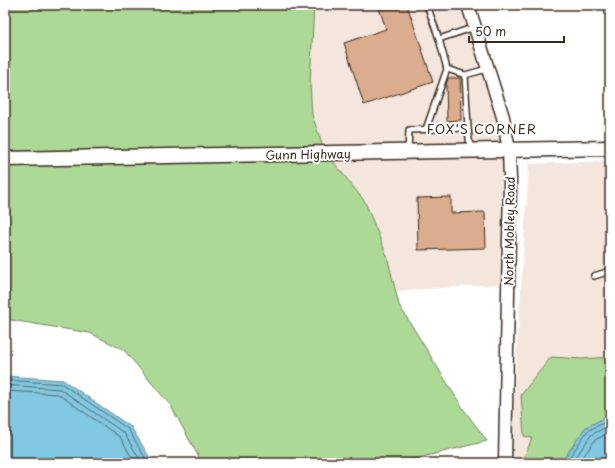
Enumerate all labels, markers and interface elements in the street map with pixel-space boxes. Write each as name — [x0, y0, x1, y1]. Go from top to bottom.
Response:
scale bar — [469, 18, 564, 44]
text: 50 m — [475, 22, 506, 40]
district label: FOX'S CORNER — [427, 119, 537, 138]
street label: Gunn Highway — [265, 144, 351, 164]
street label: North Mobley Road — [499, 176, 519, 286]

